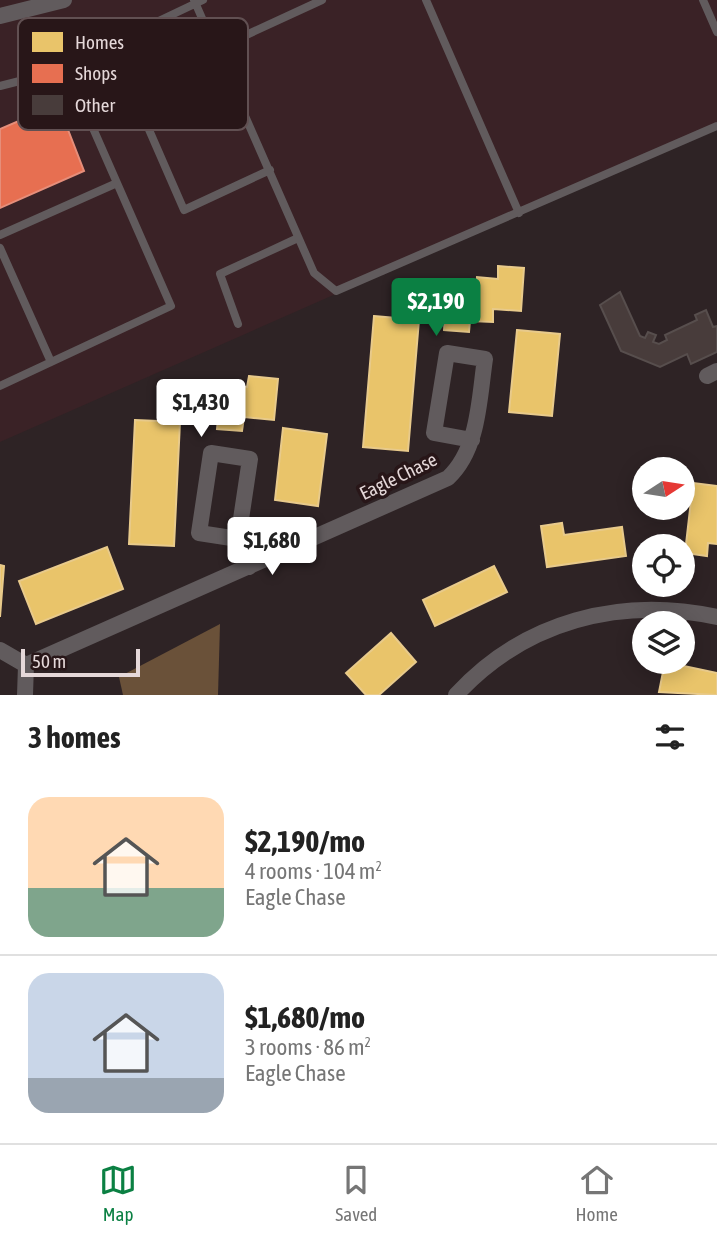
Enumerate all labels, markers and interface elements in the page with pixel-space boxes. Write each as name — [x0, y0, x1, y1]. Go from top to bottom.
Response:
legend — [18, 18, 248, 130]
text: Homes — [75, 31, 124, 53]
text: Shops — [75, 62, 117, 84]
text: Other — [75, 94, 115, 116]
pin: $2,190 — [379, 278, 493, 338]
text: $2,190 — [408, 288, 465, 314]
pin: $1,430 — [144, 380, 258, 439]
text: $1,430 — [173, 389, 230, 415]
street label: Eagle Chase — [356, 448, 440, 504]
north arrow — [632, 457, 695, 520]
map controls — [632, 457, 695, 674]
pin: $1,680 — [215, 518, 329, 577]
text: $1,680 — [244, 527, 301, 553]
button: locate — [632, 534, 695, 597]
button: layers — [632, 611, 695, 674]
scale bar — [21, 646, 140, 678]
text: 50 m — [32, 650, 66, 672]
icon: filters — [651, 718, 689, 756]
text: 3 homes — [28, 720, 121, 754]
text: $2,190/mo — [245, 824, 365, 858]
icon: home — [84, 825, 168, 909]
text: 4 rooms · 104 m² — [245, 858, 382, 884]
text: Eagle Chase — [245, 884, 346, 910]
text: $1,680/mo — [245, 1000, 365, 1034]
icon: home — [84, 1001, 168, 1085]
text: 3 rooms · 86 m² — [245, 1034, 371, 1060]
text: Eagle Chase — [245, 1060, 346, 1086]
tab: Map — [99, 1161, 137, 1225]
tab: Saved — [335, 1161, 377, 1225]
tab: Home — [576, 1161, 618, 1225]

